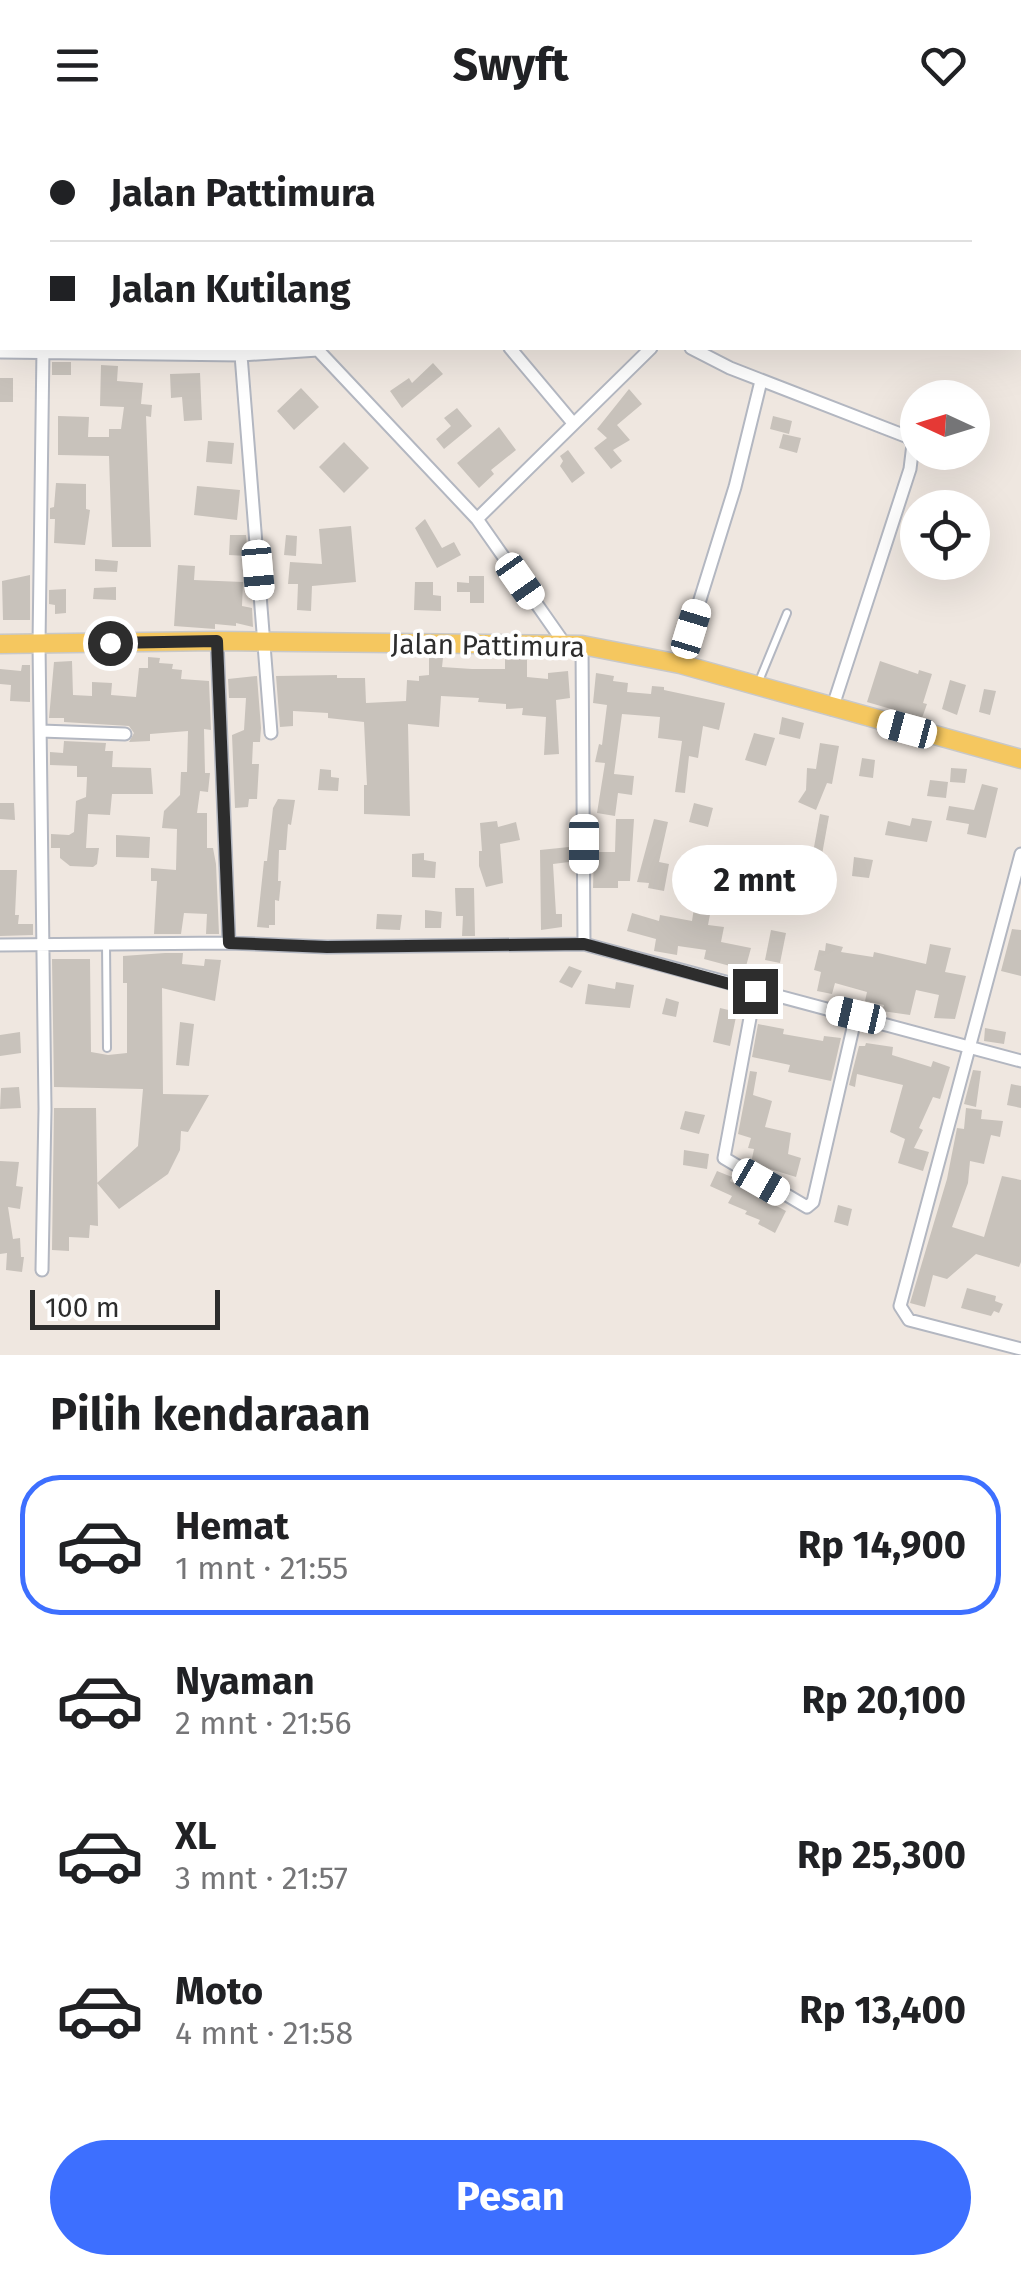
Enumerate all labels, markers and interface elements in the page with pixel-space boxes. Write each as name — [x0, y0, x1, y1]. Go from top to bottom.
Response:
icon: menu — [50, 38, 105, 93]
text: Swyft — [452, 38, 569, 92]
icon: heart — [916, 38, 971, 93]
text: Jalan Pattimura — [110, 170, 376, 216]
text: Jalan Kutilang — [110, 266, 351, 312]
north arrow — [900, 380, 990, 470]
map controls — [900, 380, 990, 580]
button: locate — [900, 490, 990, 580]
car — [240, 539, 276, 601]
car — [491, 548, 549, 614]
car — [668, 596, 714, 662]
route start — [88, 621, 133, 666]
street label: Jalan Pattimura — [391, 627, 585, 664]
car — [874, 707, 940, 751]
car — [569, 814, 599, 874]
callout: 2 mnt — [672, 846, 838, 916]
text: 2 mnt — [714, 861, 795, 899]
route end — [733, 969, 778, 1014]
car — [823, 994, 889, 1036]
car — [728, 1154, 794, 1210]
scale bar — [30, 1285, 220, 1330]
text: 100 m — [45, 1291, 120, 1324]
text: Pilih kendaraan — [50, 1388, 371, 1442]
icon: car — [55, 1500, 145, 1590]
text: Hemat — [175, 1503, 289, 1549]
text: Rp 14,900 — [798, 1522, 966, 1568]
text: 1 mnt · 21:55 — [175, 1549, 348, 1587]
icon: car — [55, 1655, 145, 1745]
text: Nyaman — [175, 1658, 315, 1704]
text: Rp 20,100 — [802, 1677, 966, 1723]
text: 2 mnt · 21:56 — [175, 1704, 351, 1742]
icon: car — [55, 1810, 145, 1900]
text: XL — [175, 1813, 217, 1859]
text: Rp 25,300 — [797, 1832, 966, 1878]
text: 3 mnt · 21:57 — [175, 1859, 348, 1897]
icon: car — [55, 1965, 145, 2055]
text: Moto — [175, 1968, 263, 2014]
text: Rp 13,400 — [799, 1987, 966, 2033]
text: 4 mnt · 21:58 — [175, 2014, 353, 2052]
button: Pesan — [50, 2140, 971, 2255]

